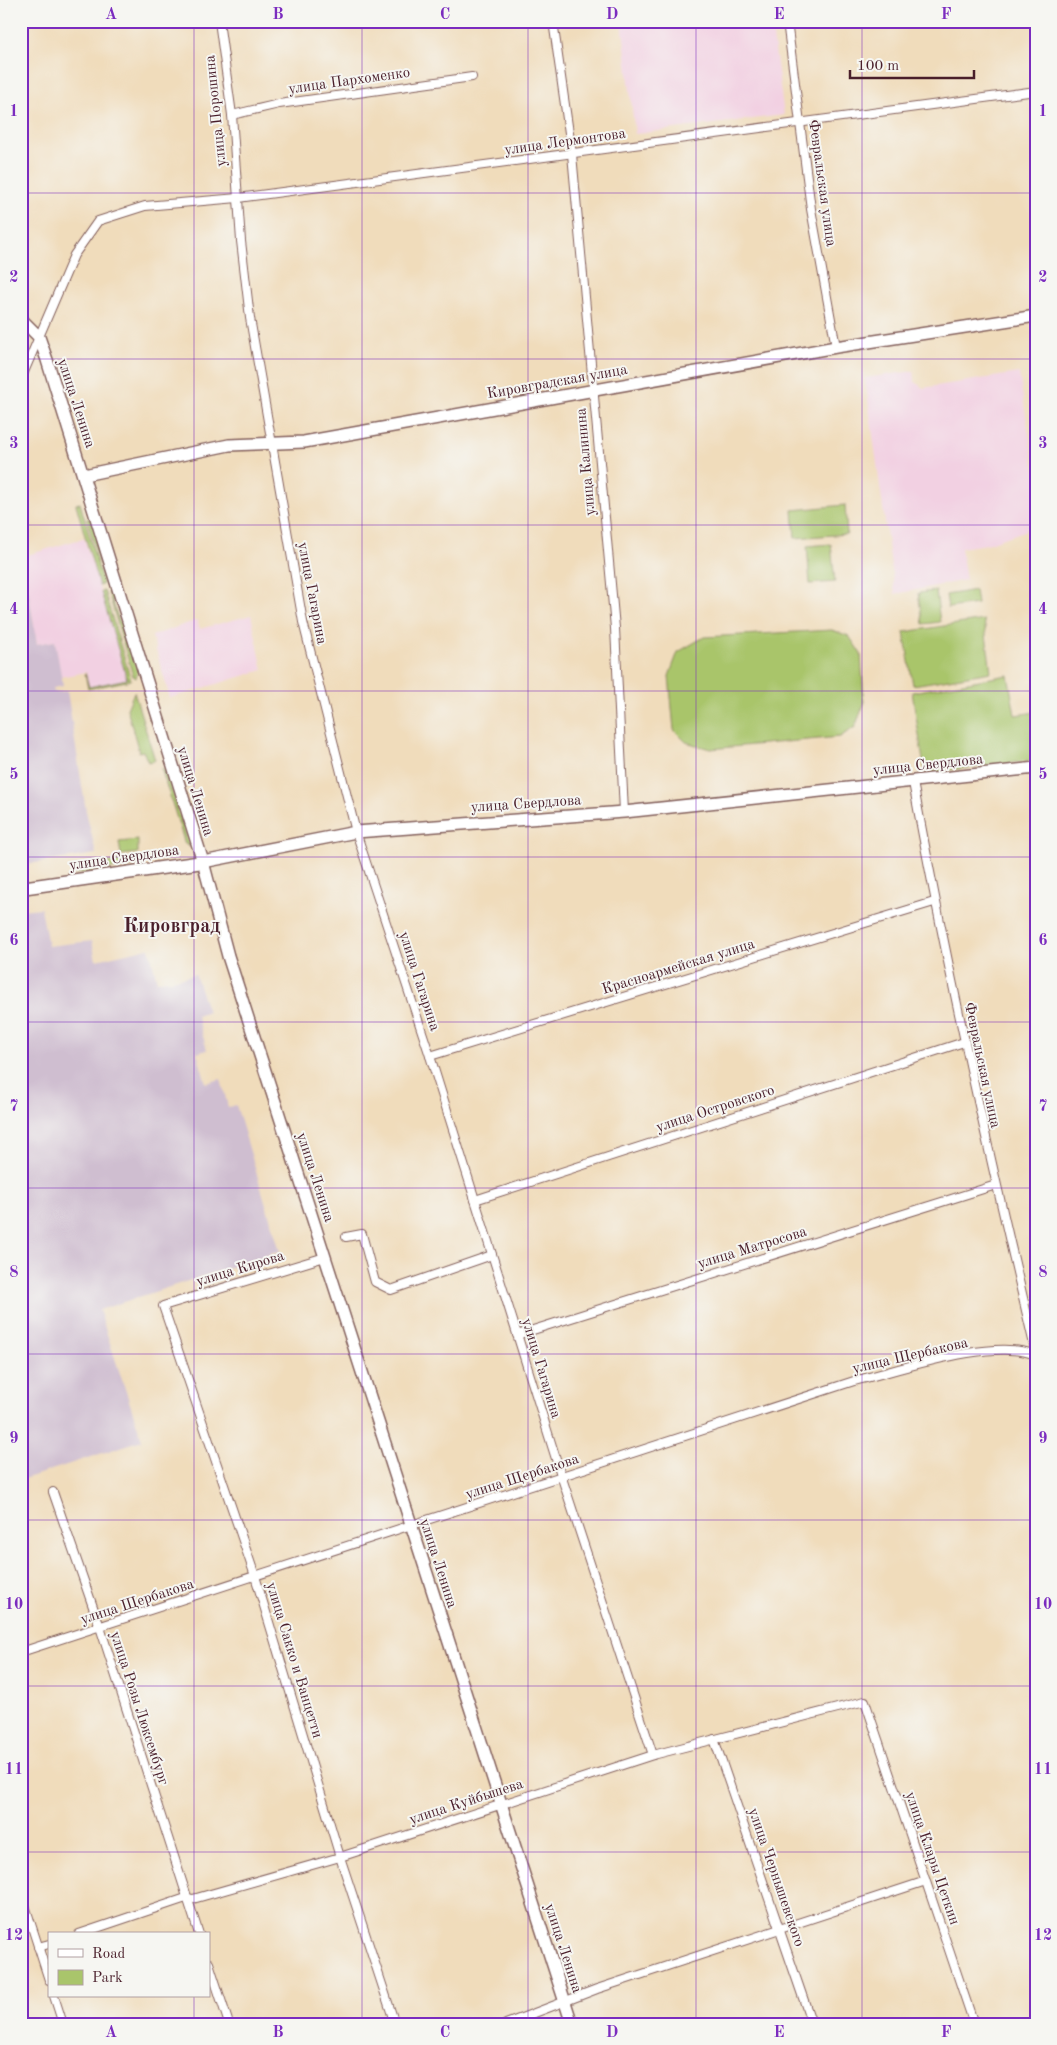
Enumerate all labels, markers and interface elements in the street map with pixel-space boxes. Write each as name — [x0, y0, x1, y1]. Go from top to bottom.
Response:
text: A — [105, 7, 117, 23]
text: B — [272, 7, 284, 23]
text: C — [440, 7, 450, 23]
text: D — [606, 7, 618, 23]
text: E — [773, 7, 785, 23]
text: F — [941, 7, 952, 23]
scale bar — [850, 48, 973, 80]
street label: улица Порошина — [203, 54, 230, 167]
text: 100 m — [857, 59, 899, 74]
street label: улица Пархоменко — [287, 66, 411, 97]
text: 1 — [9, 104, 19, 120]
text: 1 — [1038, 104, 1048, 120]
street label: Февральская улица — [805, 119, 838, 248]
street label: улица Лермонтова — [504, 126, 627, 158]
text: 2 — [9, 270, 19, 286]
text: 2 — [1038, 270, 1048, 286]
street label: улица Ленина — [54, 357, 97, 451]
street label: Кировградская улица — [486, 363, 629, 402]
street label: улица Калинина — [574, 407, 599, 517]
text: 3 — [9, 436, 19, 452]
text: 3 — [1038, 436, 1048, 452]
street label: улица Гагарина — [294, 541, 329, 646]
text: 4 — [9, 602, 19, 618]
text: 4 — [1038, 602, 1048, 618]
street label: улица Ленина — [174, 745, 216, 839]
street label: улица Свердлова — [872, 752, 985, 779]
text: 5 — [9, 767, 19, 783]
text: 5 — [1038, 767, 1048, 783]
street label: улица Свердлова — [470, 793, 583, 816]
street label: улица Свердлова — [68, 843, 181, 874]
district label: Кировград — [123, 917, 221, 937]
street label: улица Гагарина — [395, 930, 442, 1034]
text: 6 — [9, 933, 19, 949]
text: 6 — [1038, 933, 1048, 949]
street label: Красноармейская улица — [600, 937, 757, 998]
street label: Февральская улица — [961, 1001, 1002, 1130]
street label: улица Островского — [654, 1083, 777, 1136]
text: 7 — [9, 1099, 19, 1115]
text: 7 — [1038, 1099, 1048, 1115]
street label: улица Ленина — [293, 1131, 336, 1225]
street label: улица Матросова — [696, 1225, 809, 1272]
street label: улица Кирова — [195, 1249, 287, 1290]
text: 8 — [9, 1265, 19, 1281]
text: 8 — [1038, 1265, 1048, 1281]
street label: улица Гагарина — [518, 1317, 563, 1421]
street label: улица Щербакова — [851, 1336, 970, 1377]
text: 9 — [9, 1431, 19, 1447]
text: 9 — [1038, 1431, 1048, 1447]
street label: улица Щербакова — [464, 1452, 582, 1503]
street label: улица Ленина — [416, 1517, 459, 1611]
street label: улица Щербакова — [79, 1577, 197, 1628]
street label: улица Сакко и Ванцетти — [263, 1581, 324, 1740]
text: 10 — [5, 1597, 23, 1613]
text: 10 — [1034, 1597, 1052, 1613]
street label: улица Розы Люксембург — [107, 1630, 171, 1787]
text: 11 — [5, 1762, 23, 1778]
text: 11 — [1034, 1762, 1052, 1778]
street label: улица Куйбышева — [408, 1777, 526, 1828]
street label: улица Клары Цеткин — [902, 1790, 961, 1927]
street label: улица Чернышевского — [745, 1806, 806, 1949]
street label: улица Ленина — [541, 1902, 584, 1996]
text: 12 — [5, 1928, 23, 1944]
text: 12 — [1034, 1928, 1052, 1944]
legend — [48, 1932, 210, 1998]
text: Road — [92, 1947, 126, 1962]
text: Park — [92, 1971, 123, 1986]
text: A — [105, 2025, 117, 2041]
text: B — [272, 2025, 284, 2041]
text: C — [440, 2025, 450, 2041]
text: D — [606, 2025, 618, 2041]
text: E — [773, 2025, 785, 2041]
text: F — [941, 2025, 952, 2041]

